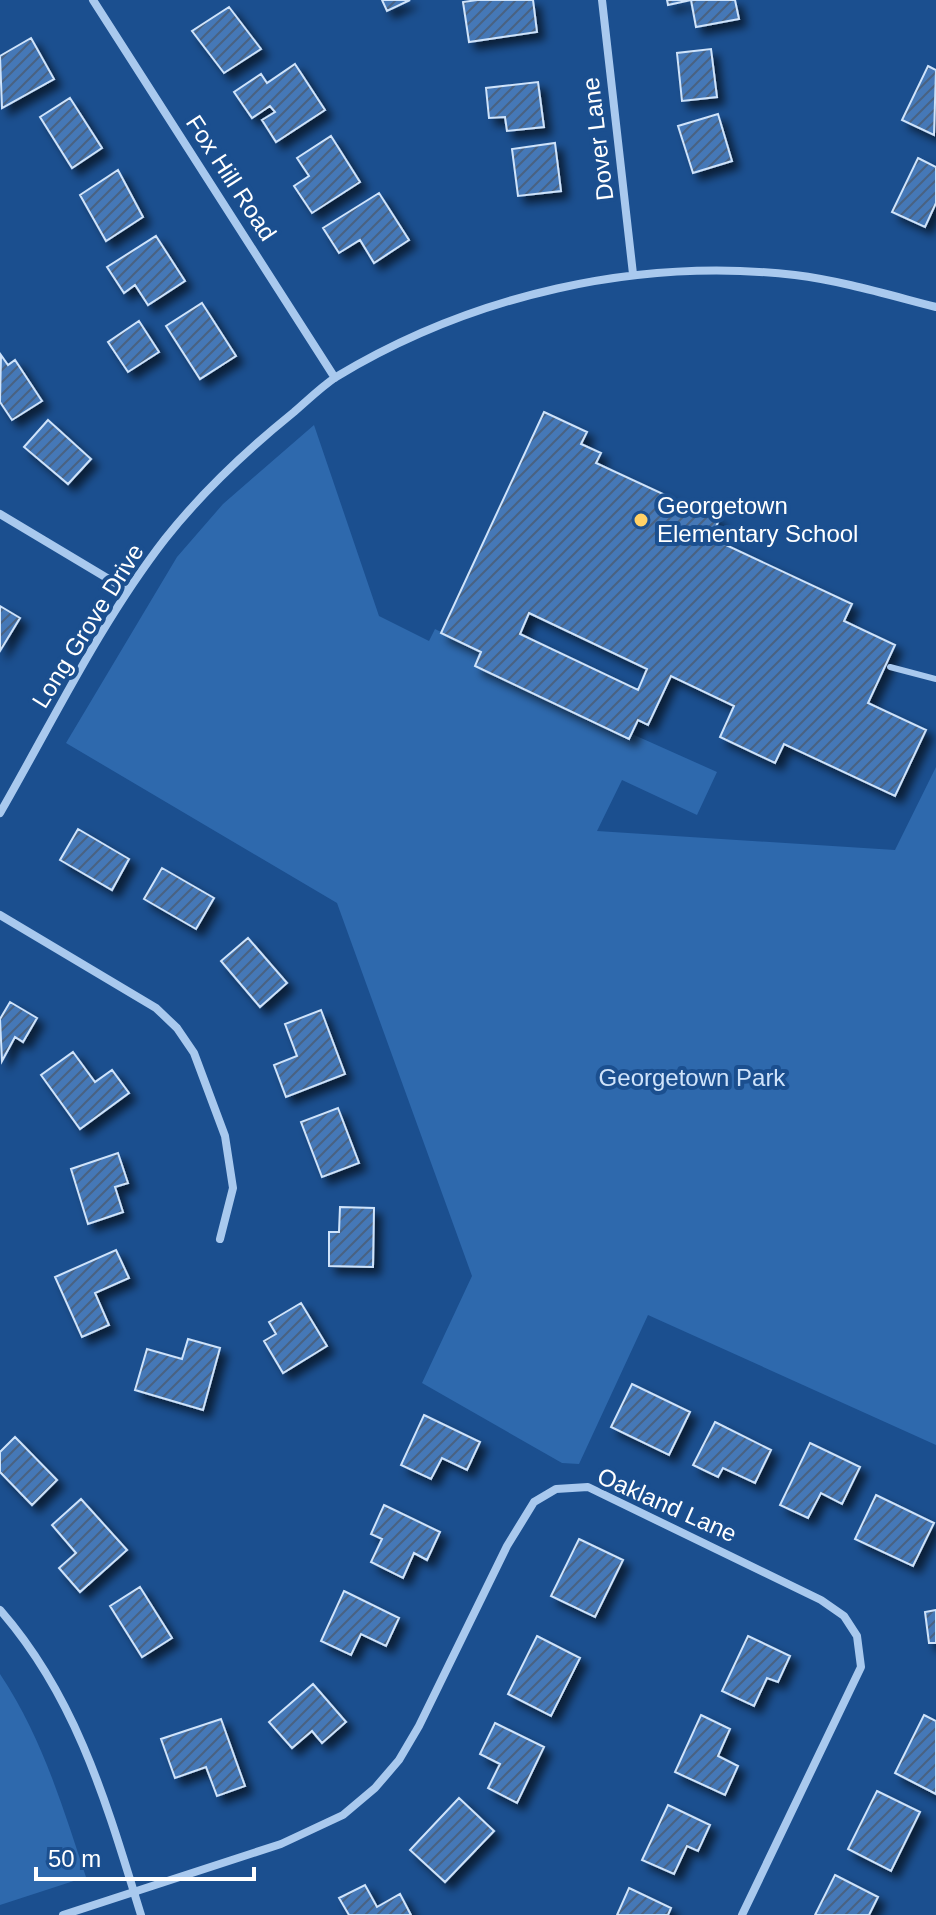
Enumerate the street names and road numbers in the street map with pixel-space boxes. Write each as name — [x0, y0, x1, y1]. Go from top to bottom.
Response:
street label: Dover Lane — [577, 76, 618, 202]
street label: Fox Hill Road — [181, 110, 282, 245]
street label: Long Grove Drive — [26, 539, 149, 713]
street label: Oakland Lane — [593, 1462, 741, 1547]

